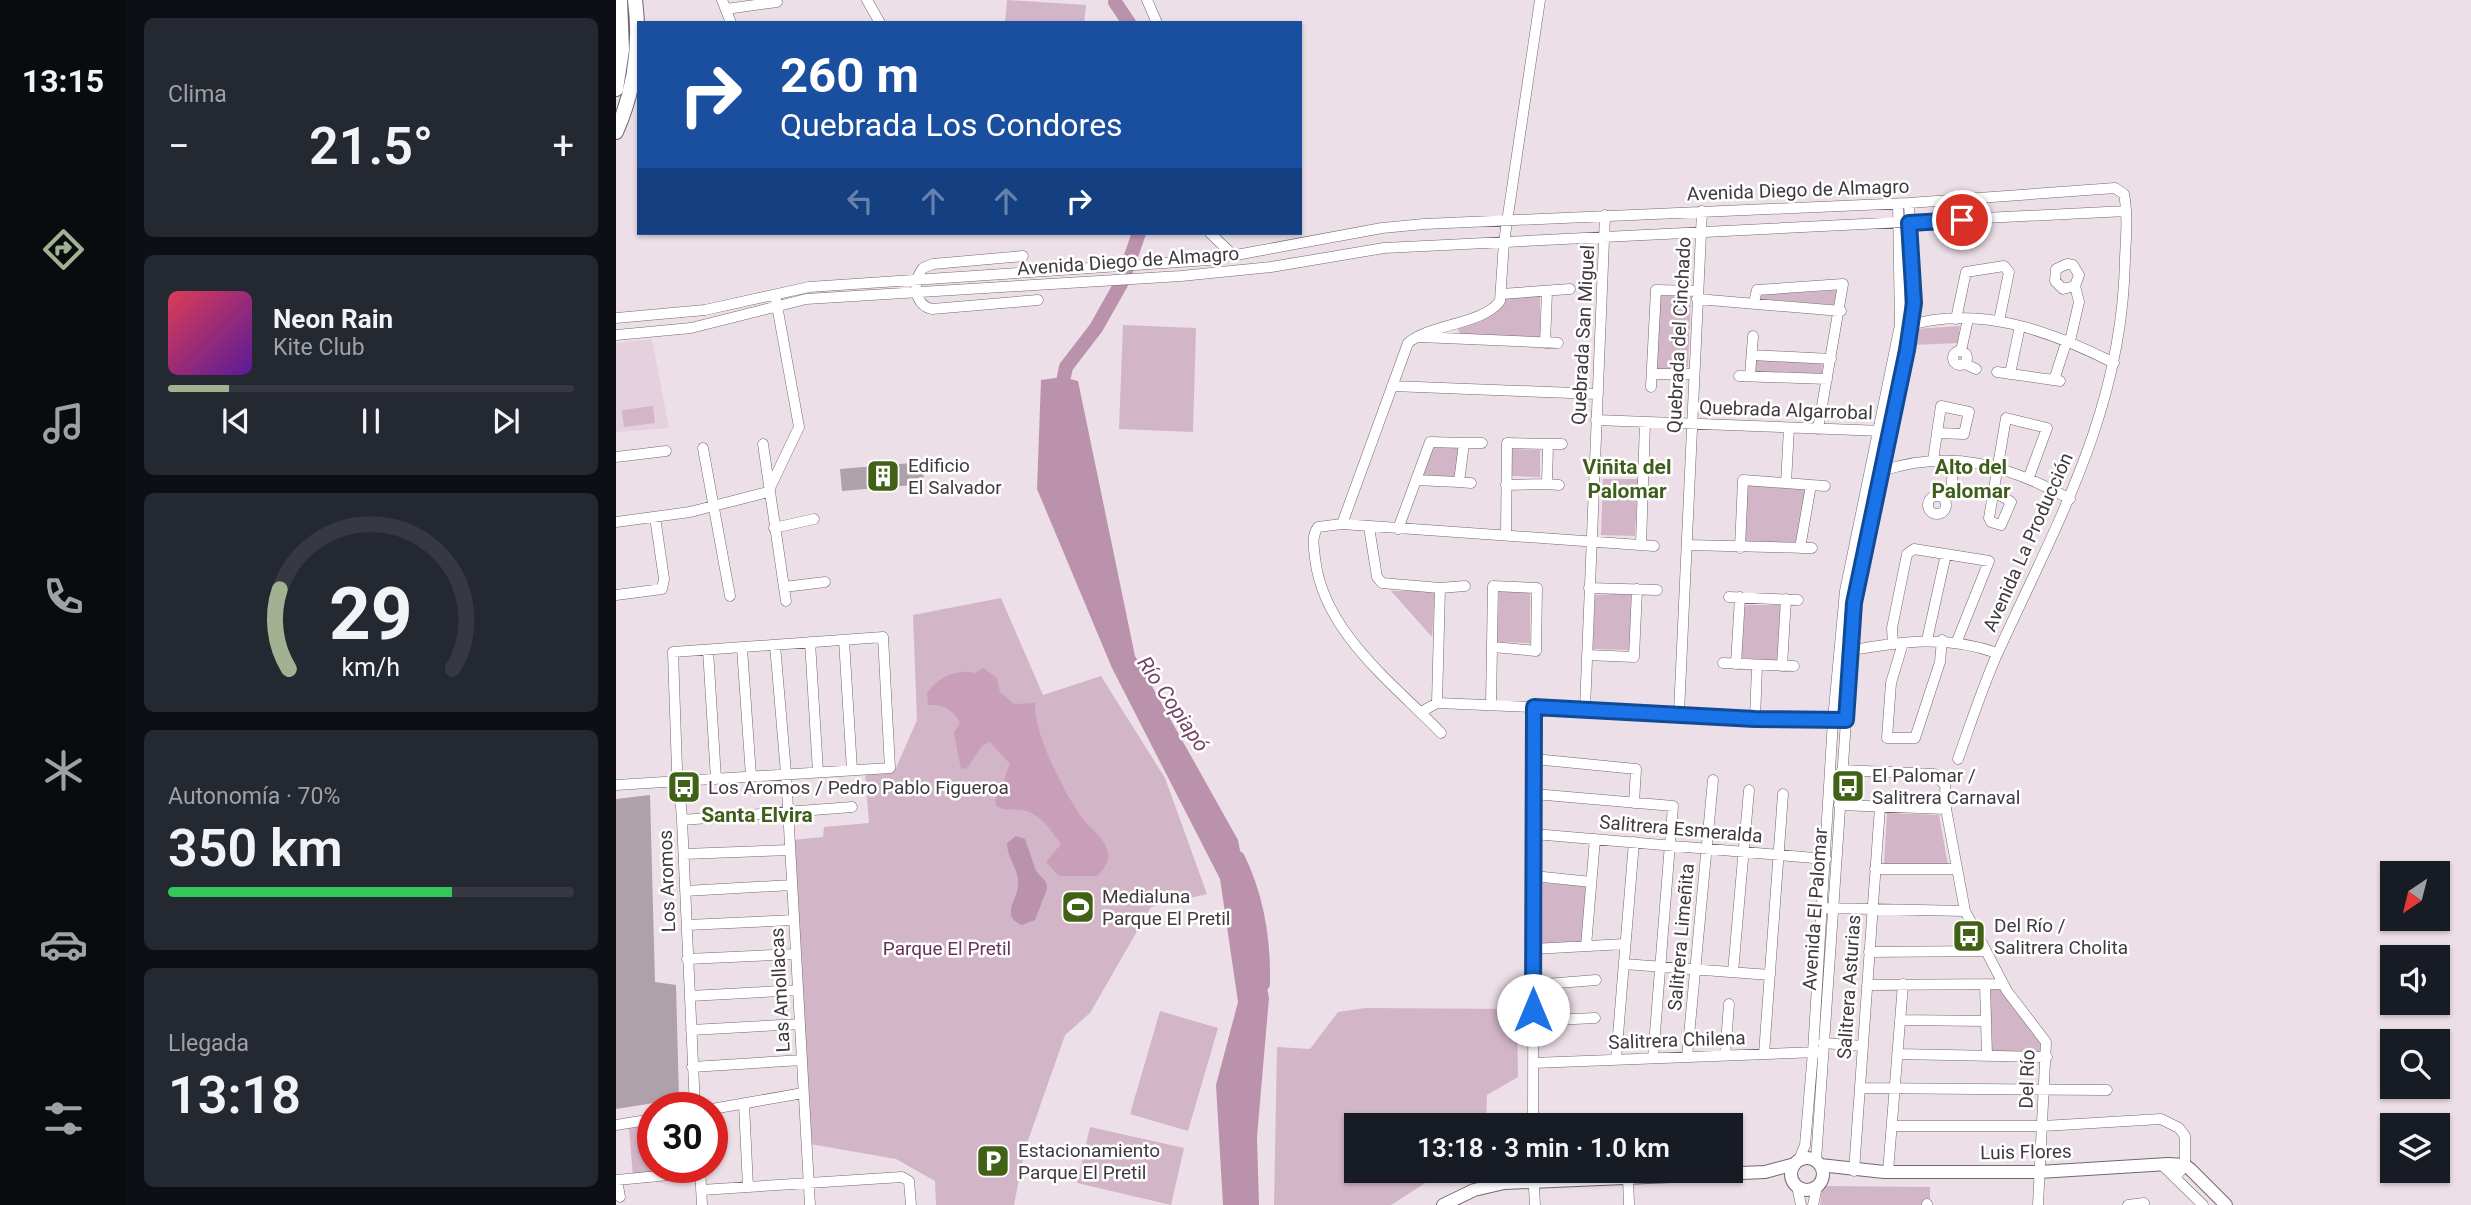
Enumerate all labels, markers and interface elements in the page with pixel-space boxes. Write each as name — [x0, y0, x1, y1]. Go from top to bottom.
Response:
text: 260 m — [780, 47, 919, 104]
icon: right — [665, 49, 756, 140]
text: 13:15 — [22, 62, 104, 100]
text: Clima — [168, 81, 227, 108]
text: Quebrada Los Condores — [780, 106, 1123, 144]
text: 21.5° — [309, 116, 433, 177]
text: − — [168, 124, 190, 168]
text: + — [552, 124, 574, 168]
street label: Avenida Diego de Almagro — [1686, 175, 1910, 205]
icon: left — [841, 182, 879, 220]
icon: ahead — [914, 182, 952, 220]
icon: ahead — [987, 182, 1025, 220]
icon: right — [1060, 182, 1098, 220]
pin — [1932, 190, 1992, 250]
icon: arrive — [1943, 201, 1981, 239]
icon: directions — [39, 225, 88, 274]
street label: Quebrada del Cinchado — [1662, 236, 1696, 434]
street label: Avenida Diego de Almagro — [1016, 242, 1240, 280]
street label: Quebrada San Miguel — [1567, 244, 1599, 426]
text: Neon Rain — [273, 304, 393, 334]
text: Kite Club — [273, 334, 365, 361]
street label: Quebrada Algarrobal — [1699, 395, 1873, 425]
icon: music — [39, 399, 88, 448]
icon: previous — [217, 402, 255, 440]
icon: pause — [352, 402, 390, 440]
icon: next — [487, 402, 525, 440]
street label: Avenida La Producción — [1978, 449, 2078, 635]
place label: Edificio El Salvador — [908, 454, 1002, 499]
district label: Viñita del Palomar — [1583, 455, 1671, 503]
district label: Alto del Palomar — [1931, 455, 2011, 503]
building icon: Edificio El Salvador — [864, 457, 902, 495]
text: 29 — [329, 571, 413, 657]
icon: phone — [39, 572, 88, 621]
text: km/h — [342, 652, 400, 681]
water label: Río Copiapó — [1132, 652, 1214, 756]
icon: climate — [39, 746, 88, 795]
place label: El Palomar / Salitrera Carnaval — [1872, 764, 2020, 809]
bus stop icon: El Palomar / Salitrera Carnaval — [1829, 767, 1867, 805]
bus stop icon: Los Aromos / Pedro Pablo Figueroa — [665, 768, 703, 806]
place label: Los Aromos / Pedro Pablo Figueroa — [708, 776, 1009, 799]
text: Autonomía · 70% — [168, 783, 340, 810]
district label: Santa Elvira — [701, 803, 813, 827]
street label: Salitrera Esmeralda — [1598, 810, 1764, 848]
text: 350 km — [168, 818, 343, 879]
street label: Avenida El Palomar — [1798, 826, 1832, 991]
street label: Los Aromos — [654, 829, 680, 933]
north arrow — [2380, 861, 2450, 931]
map controls — [2380, 861, 2450, 1183]
street label: Salitrera Limeñita — [1663, 862, 1699, 1012]
place label: Medialuna Parque El Pretil — [1102, 885, 1230, 930]
sports icon: Medialuna Parque El Pretil — [1059, 888, 1097, 926]
street label: Salitrera Asturias — [1832, 914, 1866, 1060]
place label: Del Río / Salitrera Cholita — [1994, 914, 2128, 959]
bus stop icon: Del Río / Salitrera Cholita — [1950, 917, 1988, 955]
icon: car — [39, 920, 88, 969]
street label: Las Amollacas — [765, 927, 795, 1053]
park label: Parque El Pretil — [883, 937, 1011, 960]
button: sound — [2380, 945, 2450, 1015]
position arrow — [1496, 973, 1570, 1047]
street label: Salitrera Chilena — [1608, 1026, 1746, 1054]
button: search — [2380, 1029, 2450, 1099]
text: Llegada — [168, 1030, 249, 1057]
street label: Del Río — [2014, 1049, 2040, 1109]
text: 13:18 — [168, 1065, 301, 1126]
speed limit sign: 30 — [637, 1092, 728, 1183]
icon: filters — [39, 1094, 88, 1143]
button: layers — [2380, 1113, 2450, 1183]
text: 13:18 · 3 min · 1.0 km — [1417, 1133, 1670, 1163]
place label: Estacionamiento Parque El Pretil — [1018, 1139, 1160, 1184]
street label: Luis Flores — [1980, 1140, 2072, 1164]
parking icon: Estacionamiento Parque El Pretil — [974, 1142, 1012, 1180]

